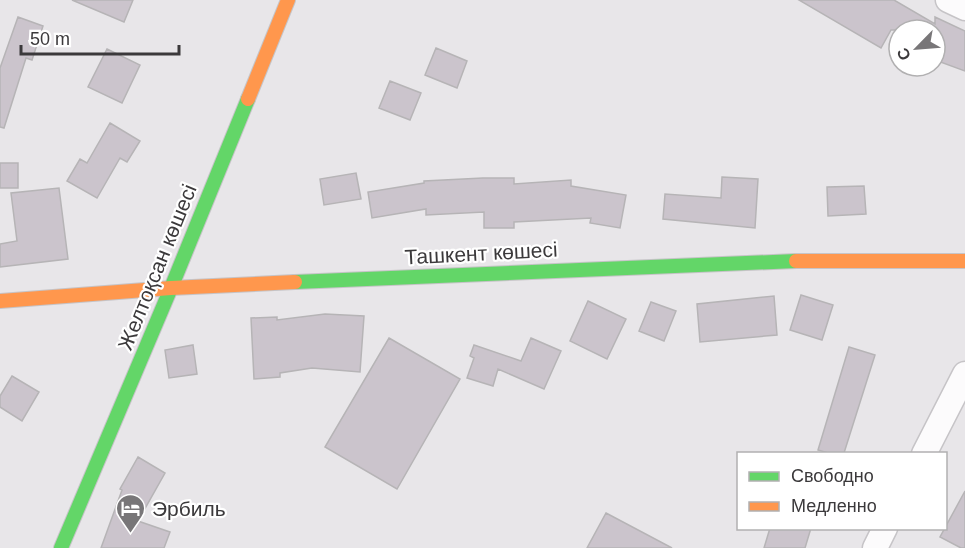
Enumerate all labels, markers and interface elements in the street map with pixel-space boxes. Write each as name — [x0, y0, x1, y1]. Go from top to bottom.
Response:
scale bar — [21, 18, 178, 56]
north arrow — [887, 18, 947, 78]
text: 50 m — [30, 29, 70, 49]
text: С — [894, 45, 914, 63]
street label: Желтоқсан көшесі — [113, 181, 201, 353]
street label: Ташкент көшесі — [404, 238, 558, 268]
legend — [737, 452, 947, 530]
text: Свободно — [791, 466, 874, 486]
hotel icon: Эрбиль — [115, 492, 147, 534]
text: Медленно — [791, 496, 877, 516]
place label: Эрбиль — [152, 497, 226, 520]

